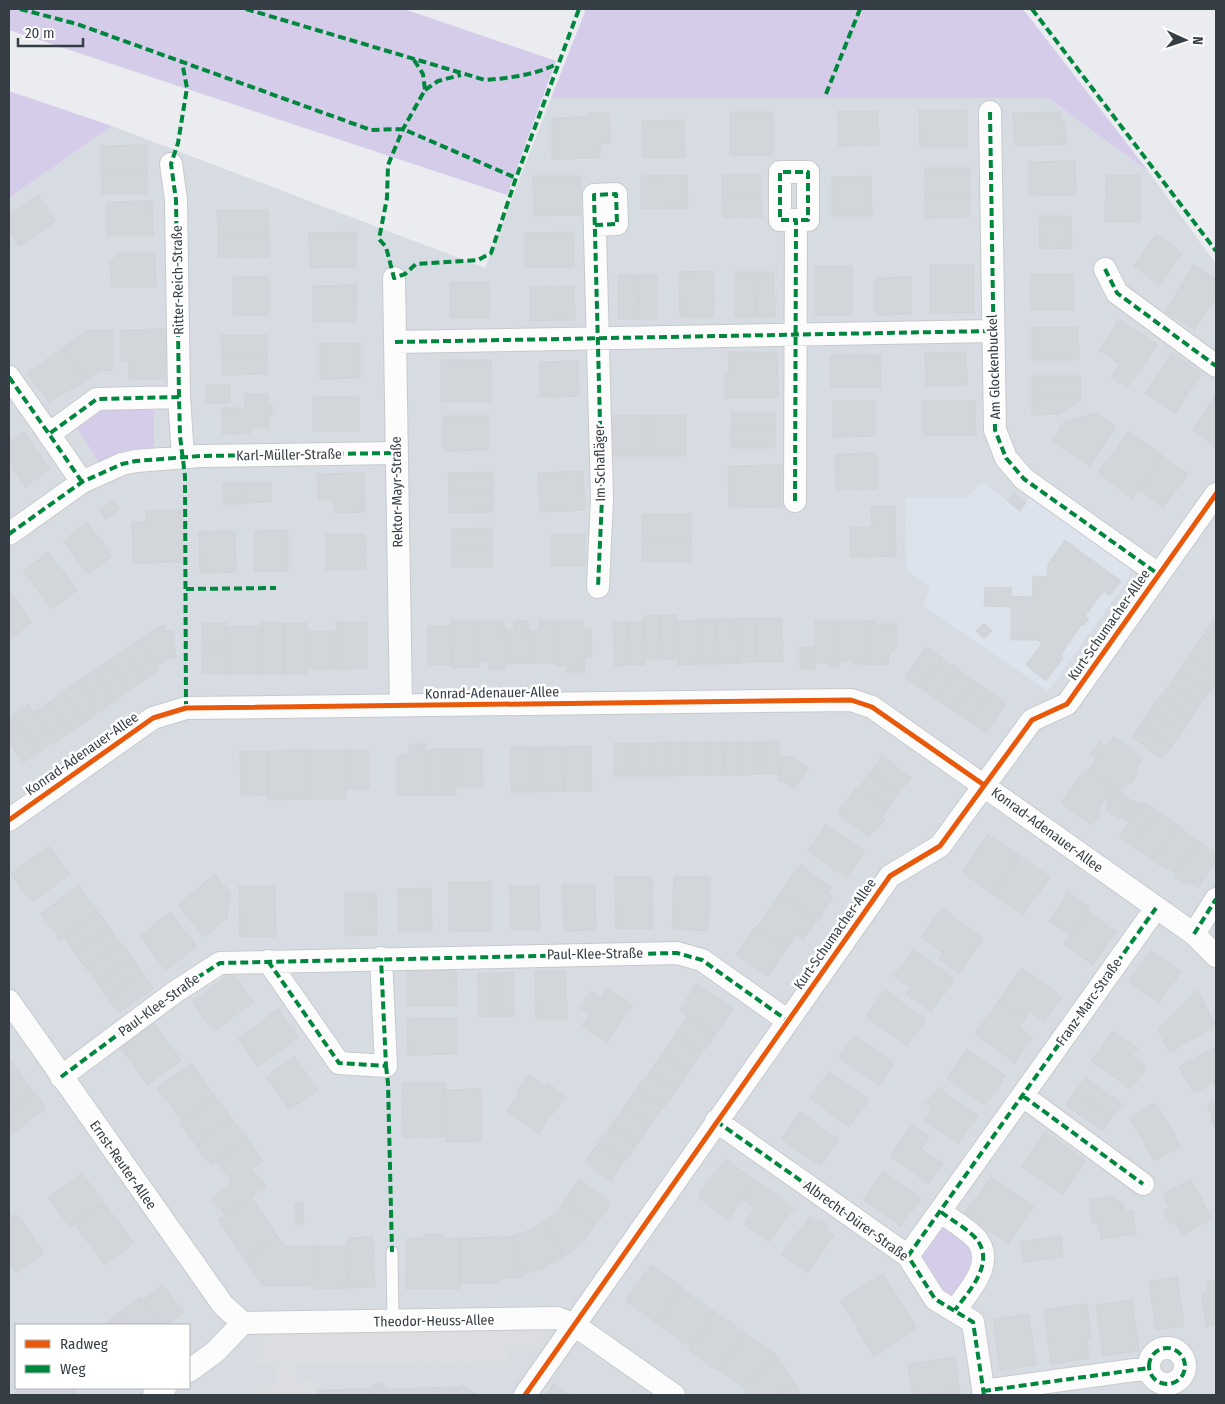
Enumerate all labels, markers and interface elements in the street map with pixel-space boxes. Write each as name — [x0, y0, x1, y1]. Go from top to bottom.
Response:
scale bar — [18, 15, 82, 47]
north arrow — [1160, 15, 1210, 65]
text: 20 m — [25, 24, 55, 42]
text: N — [1189, 36, 1206, 45]
street label: Ritter-Reich-Straße — [169, 225, 187, 335]
street label: Am Glockenbuckel — [984, 314, 1004, 420]
street label: Im Schafläger — [591, 424, 609, 502]
street label: Rektor-Mayr-Straße — [388, 436, 406, 548]
street label: Karl-Müller-Straße — [236, 446, 342, 464]
street label: Kurt-Schumacher-Allee — [1064, 566, 1154, 684]
street label: Konrad-Adenauer-Allee — [425, 683, 559, 703]
street label: Konrad-Adenauer-Allee — [22, 709, 142, 799]
street label: Konrad-Adenauer-Allee — [988, 784, 1106, 876]
street label: Kurt-Schumacher-Allee — [790, 875, 880, 993]
street label: Paul-Klee-Straße — [547, 945, 643, 963]
street label: Franz-Marc-Straße — [1052, 955, 1126, 1049]
street label: Paul-Klee-Straße — [115, 970, 203, 1040]
street label: Ernst-Reuter-Allee — [86, 1117, 160, 1213]
street label: Albrecht-Dürer-Straße — [800, 1177, 912, 1265]
street label: Theodor-Heuss-Allee — [374, 1311, 494, 1331]
legend — [15, 1324, 190, 1389]
text: Radweg — [60, 1335, 108, 1353]
text: Weg — [60, 1360, 86, 1378]

